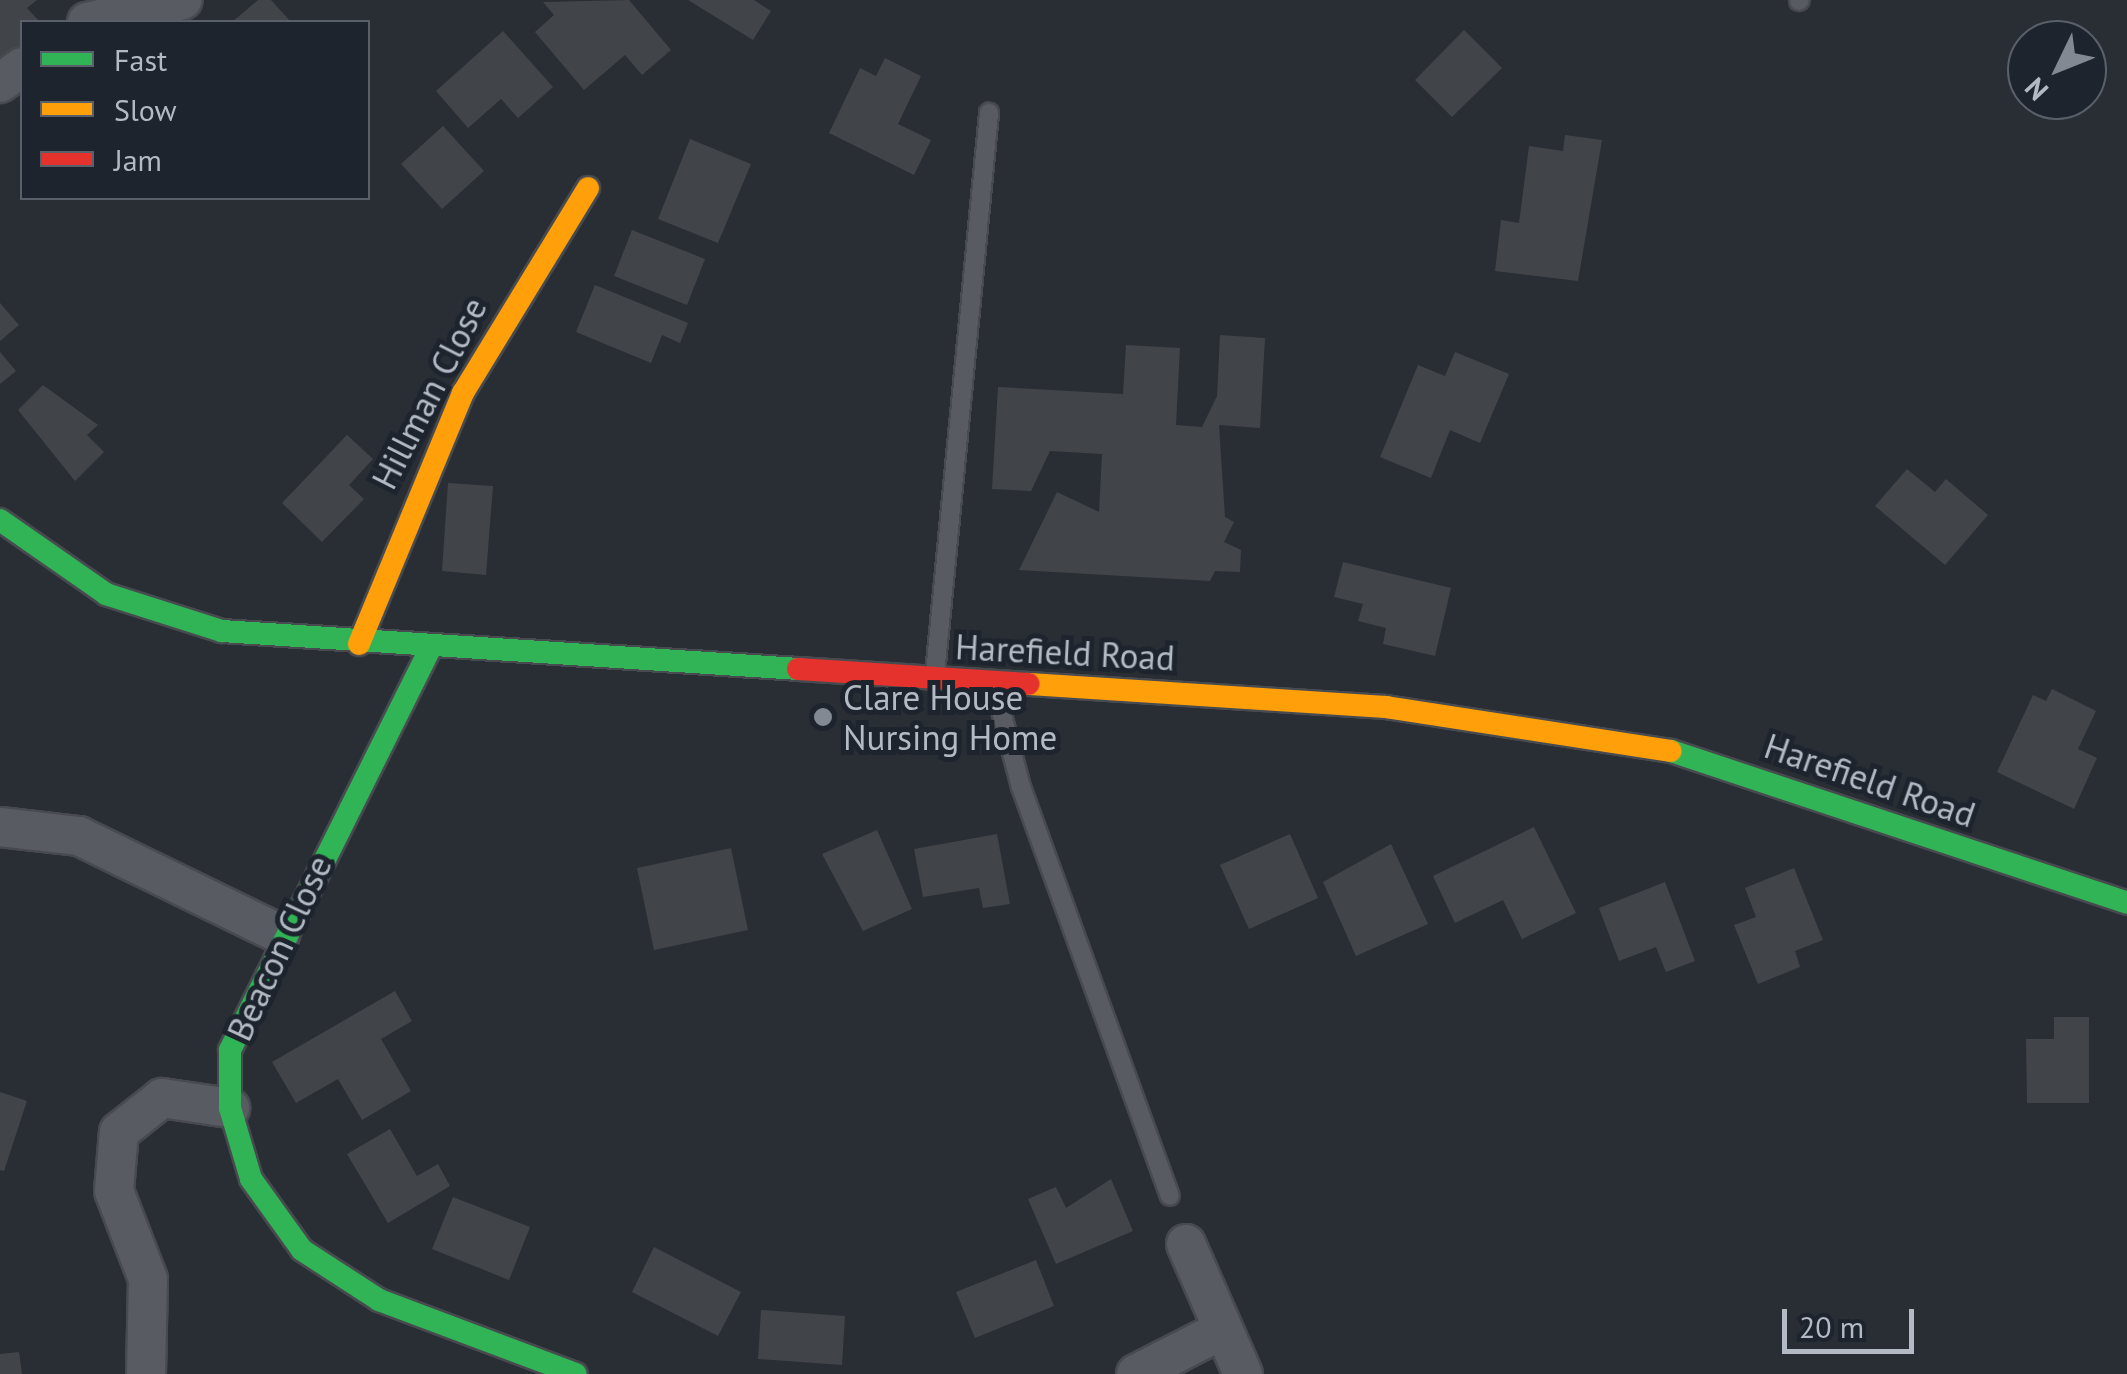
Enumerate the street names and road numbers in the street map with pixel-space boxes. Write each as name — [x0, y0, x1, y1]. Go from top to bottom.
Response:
street label: Hillman Close — [363, 290, 495, 496]
street label: Harefield Road — [954, 625, 1176, 679]
street label: Harefield Road — [1759, 724, 1981, 836]
street label: Beacon Close — [218, 849, 340, 1047]

